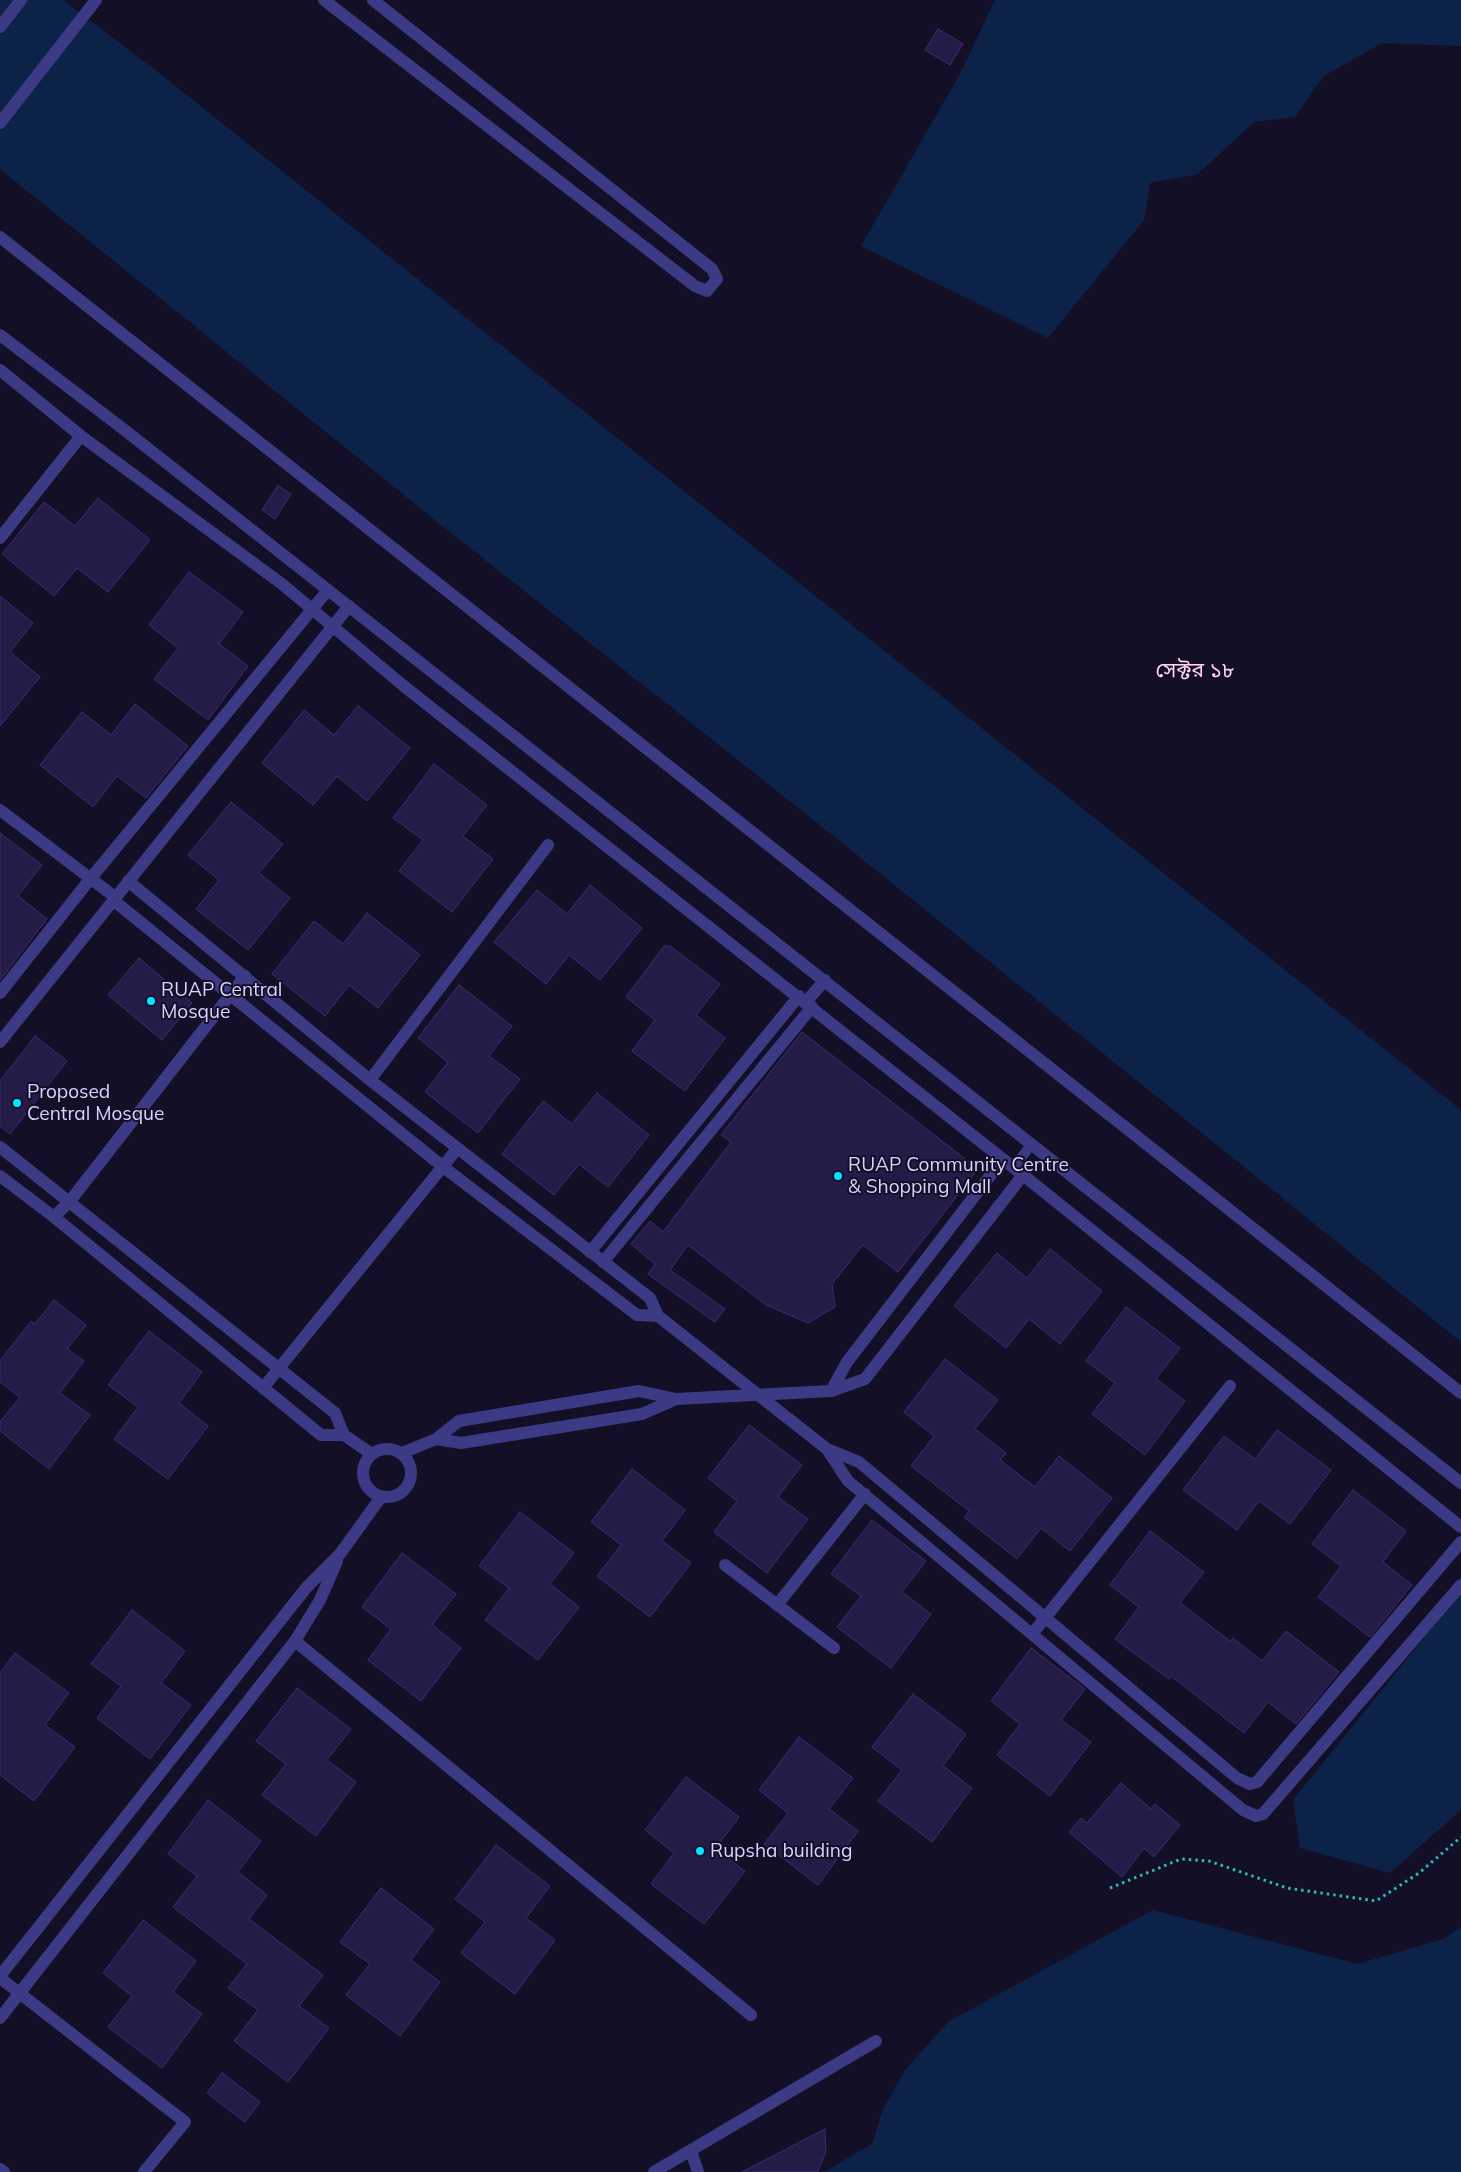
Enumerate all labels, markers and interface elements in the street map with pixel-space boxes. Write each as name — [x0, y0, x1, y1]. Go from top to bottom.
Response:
district label: সেক্টর ১৮ — [1156, 658, 1234, 684]
place label: RUAP Central Mosque — [161, 979, 282, 1023]
marker: RUAP Central Mosque — [145, 995, 157, 1007]
place label: Proposed Central Mosque — [27, 1081, 164, 1125]
marker: Proposed Central Mosque — [11, 1097, 23, 1109]
place label: RUAP Community Centre & Shopping Mall — [848, 1154, 1069, 1198]
marker: RUAP Community Centre & Shopping Mall — [832, 1170, 844, 1182]
place label: Rupsha building — [710, 1840, 852, 1862]
marker: Rupsha building — [694, 1845, 706, 1857]

